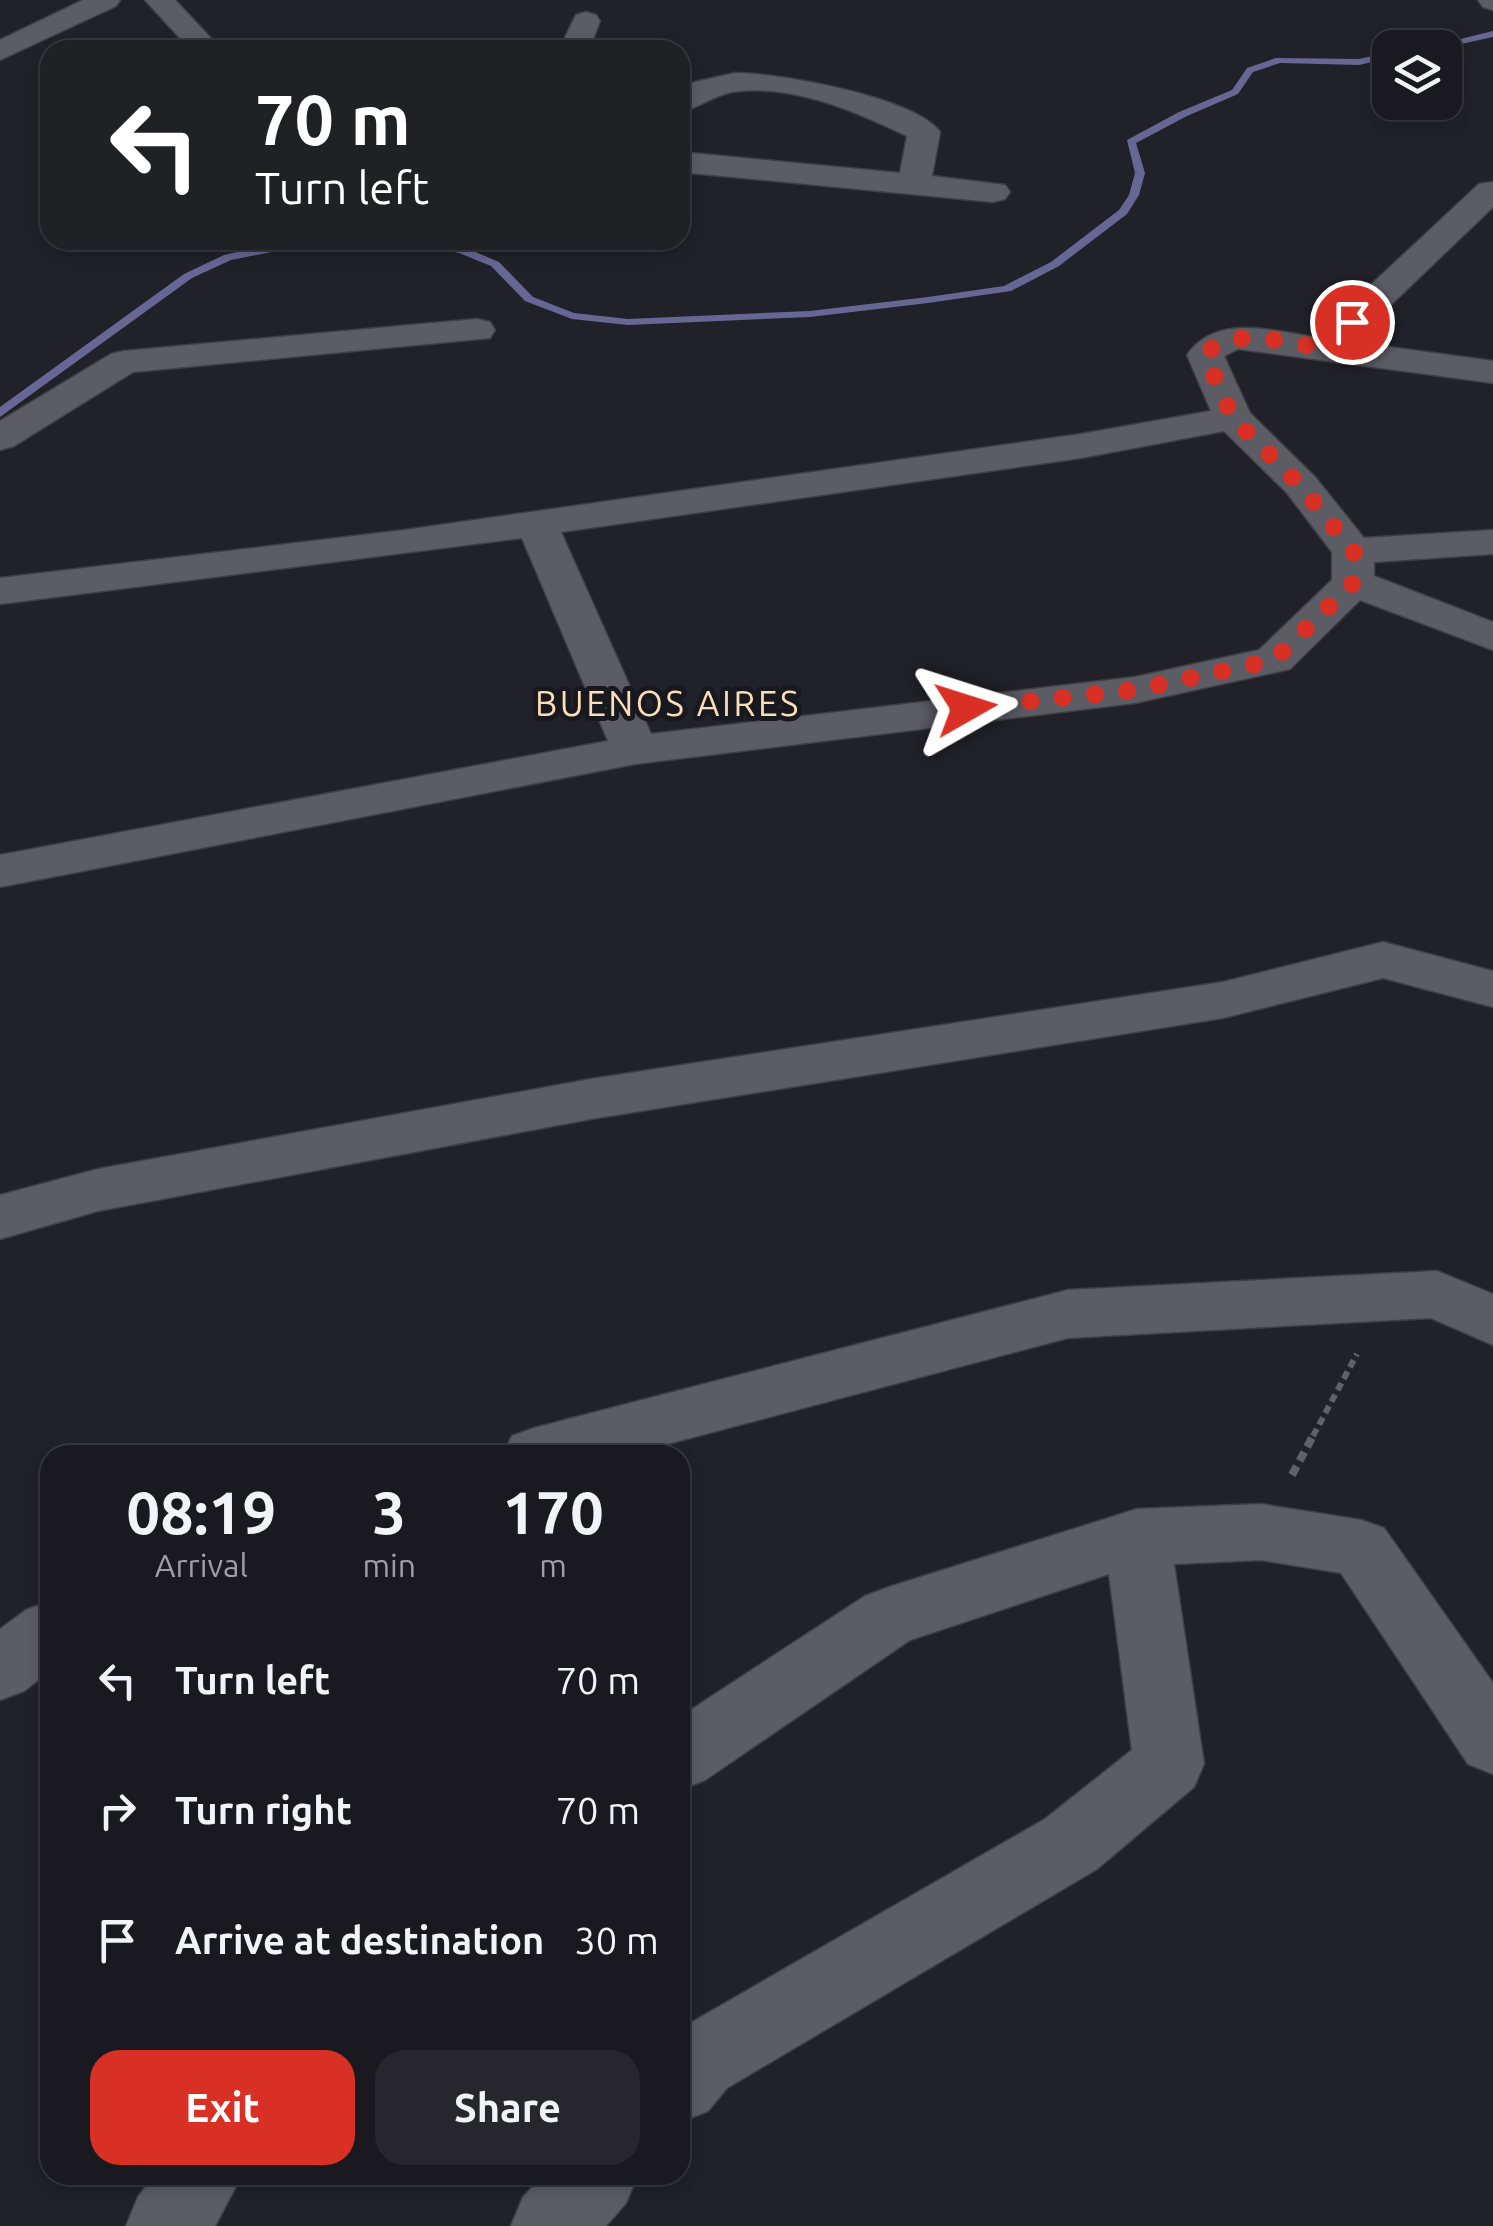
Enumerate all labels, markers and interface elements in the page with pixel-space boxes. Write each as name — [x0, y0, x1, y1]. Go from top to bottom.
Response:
map controls — [1372, 30, 1462, 120]
button: layers — [1372, 30, 1462, 120]
icon: left — [90, 80, 220, 210]
text: 70 m — [255, 80, 411, 158]
text: Turn left — [255, 162, 429, 213]
pin — [1310, 280, 1395, 365]
icon: arrive — [1325, 295, 1380, 350]
position arrow — [914, 656, 1018, 760]
district label: BUENOS AIRES — [535, 683, 801, 723]
text: 08:19 — [126, 1478, 276, 1545]
text: 3 — [372, 1478, 406, 1545]
text: 170 — [502, 1478, 604, 1545]
text: Arrival — [155, 1547, 248, 1583]
text: min — [362, 1547, 416, 1583]
text: m — [539, 1547, 567, 1583]
icon: left — [90, 1653, 145, 1708]
text: Turn left — [175, 1659, 330, 1701]
text: 70 m — [556, 1659, 640, 1701]
icon: right — [90, 1783, 145, 1838]
text: Turn right — [175, 1789, 352, 1831]
text: 70 m — [556, 1789, 640, 1831]
icon: arrive — [90, 1913, 145, 1968]
text: Arrive at destination — [175, 1919, 544, 1961]
text: 30 m — [574, 1919, 659, 1961]
button: Exit — [90, 2050, 355, 2165]
button: Share — [375, 2050, 640, 2165]

